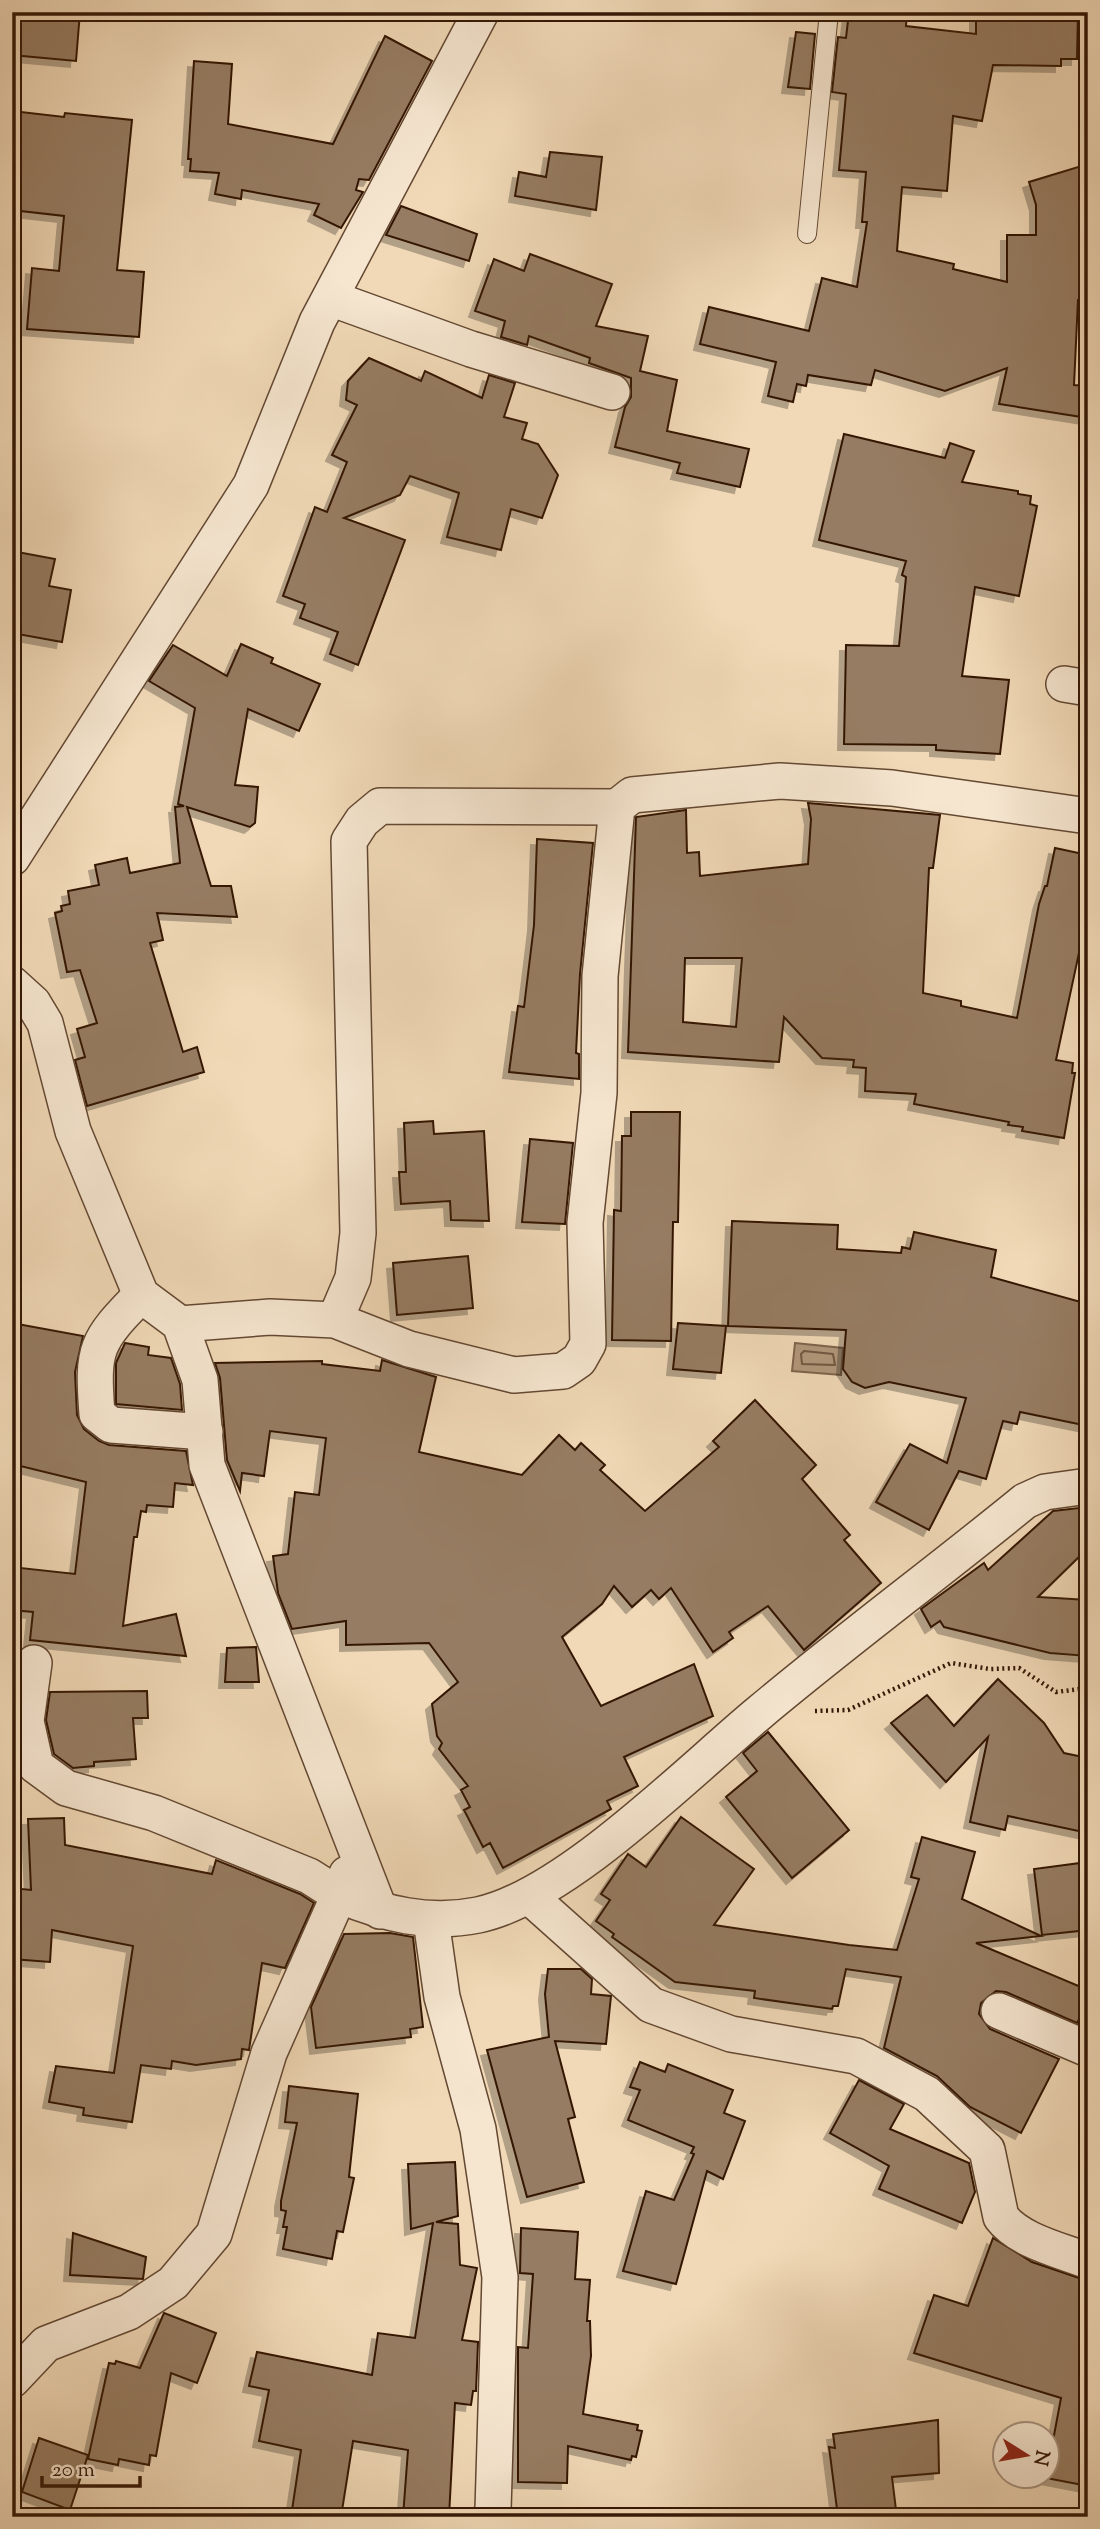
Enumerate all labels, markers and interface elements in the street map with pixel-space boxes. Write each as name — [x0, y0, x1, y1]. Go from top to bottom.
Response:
north arrow — [992, 2420, 1062, 2490]
scale bar — [42, 2445, 140, 2489]
text: N — [1026, 2448, 1055, 2468]
text: 20 m — [52, 2456, 95, 2486]

